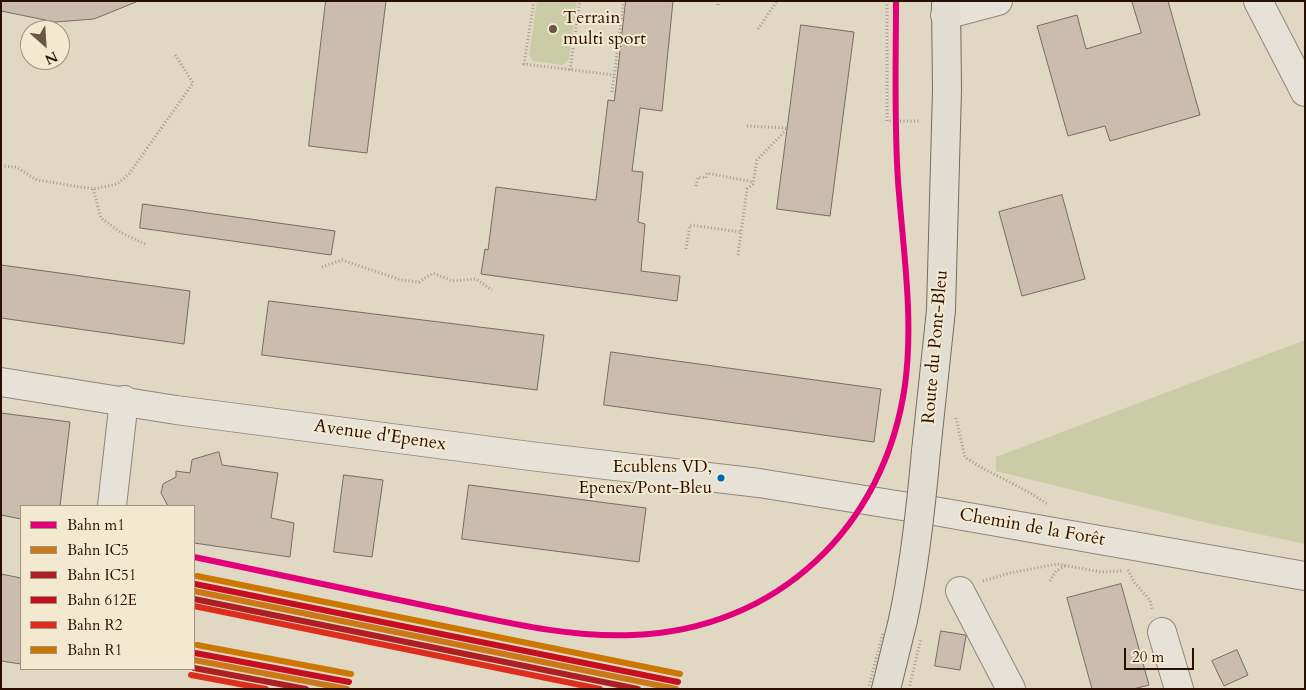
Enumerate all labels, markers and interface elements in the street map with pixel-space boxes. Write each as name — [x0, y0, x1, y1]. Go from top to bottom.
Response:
place label: Terrain multi sport — [563, 8, 646, 50]
north arrow — [20, 20, 70, 70]
marker: Terrain multi sport — [547, 23, 559, 35]
text: N — [42, 47, 61, 69]
street label: Route du Pont-Bleu — [919, 269, 953, 425]
street label: Avenue d'Epenex — [313, 416, 447, 456]
place label: Ecublens VD, Epenex/Pont-Bleu — [579, 458, 712, 498]
marker: Ecublens VD, Epenex/Pont-Bleu — [716, 473, 726, 483]
legend — [20, 505, 195, 670]
street label: Chemin de la Forêt — [958, 505, 1106, 551]
text: Bahn m1 — [67, 515, 125, 535]
text: Bahn IC5 — [67, 540, 129, 560]
text: Bahn IC51 — [67, 565, 136, 585]
text: Bahn 612E — [67, 590, 137, 610]
text: Bahn R2 — [67, 615, 123, 635]
scale bar — [1126, 638, 1196, 670]
text: Bahn R1 — [67, 640, 123, 660]
text: 20 m — [1132, 647, 1164, 667]

